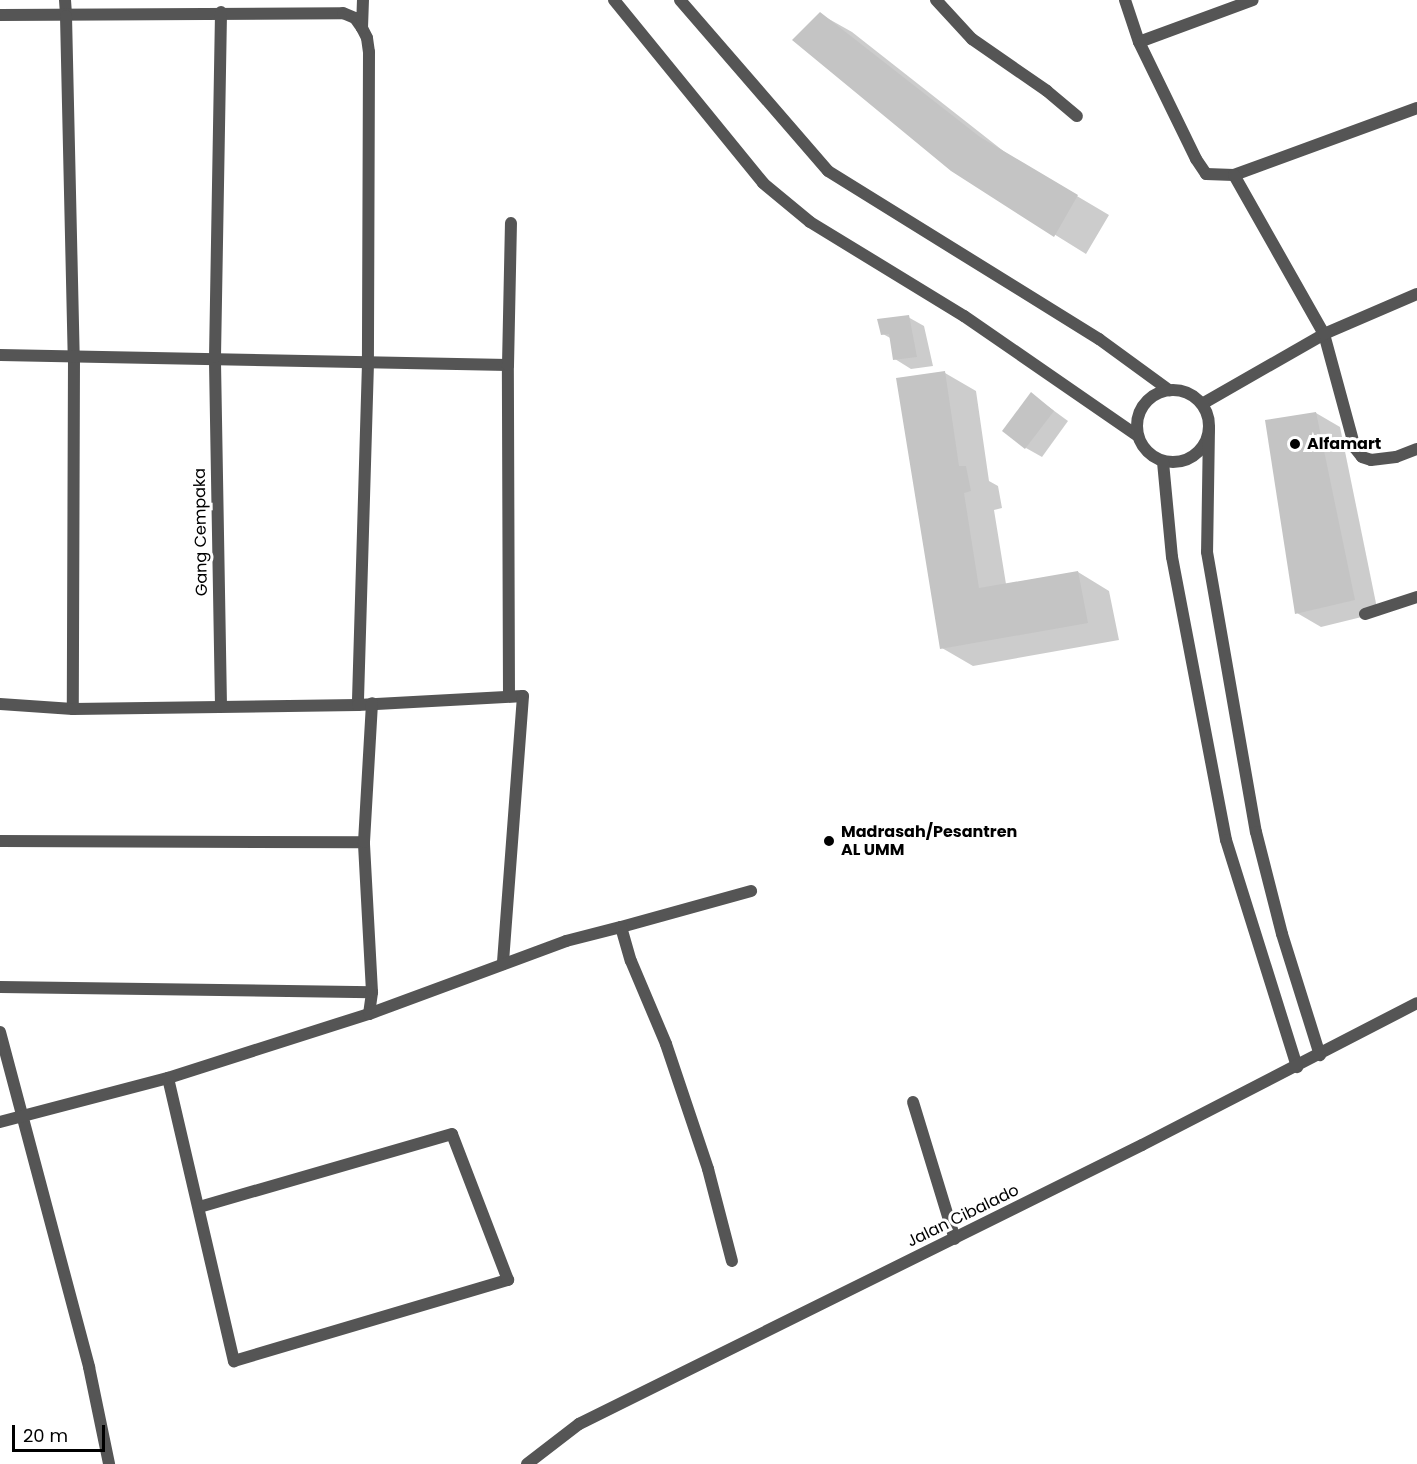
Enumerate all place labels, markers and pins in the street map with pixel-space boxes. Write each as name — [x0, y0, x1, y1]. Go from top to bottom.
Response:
place label: Alfamart — [1307, 434, 1381, 454]
marker: Alfamart — [1288, 437, 1302, 451]
place label: Madrasah/Pesantren AL UMM — [841, 822, 1017, 860]
marker: Madrasah/Pesantren AL UMM — [822, 834, 836, 848]

